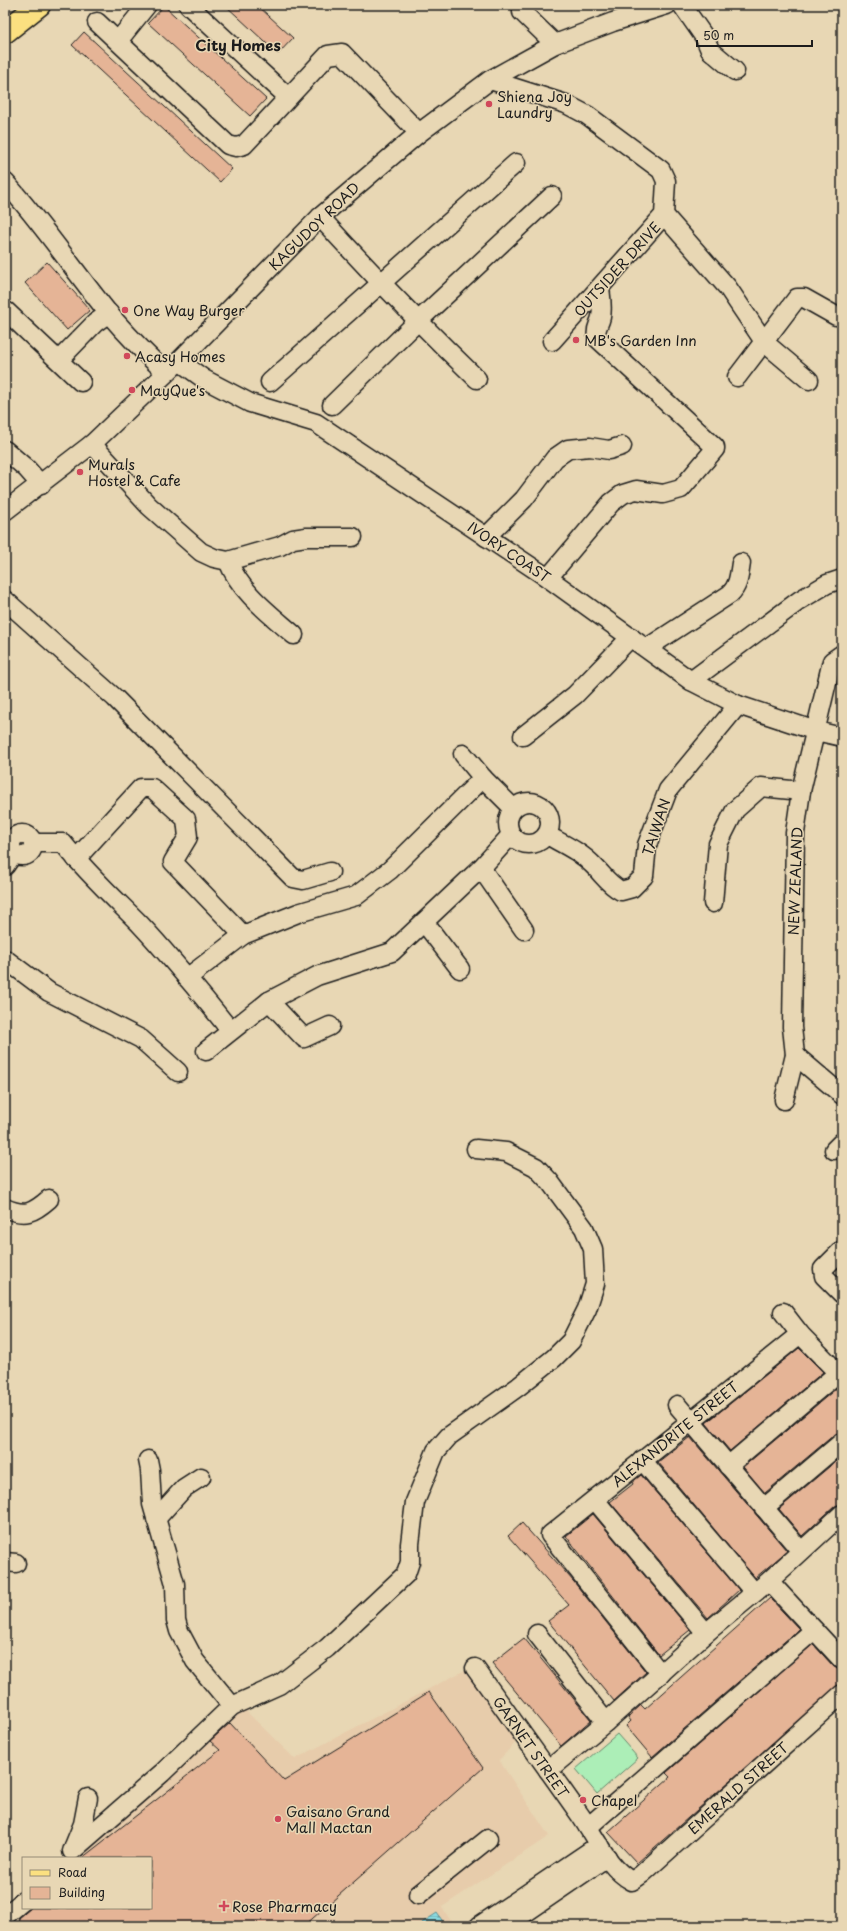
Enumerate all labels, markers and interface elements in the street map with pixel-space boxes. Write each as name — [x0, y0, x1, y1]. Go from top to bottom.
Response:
scale bar — [697, 22, 812, 48]
text: 50 m — [703, 26, 734, 44]
district label: City Homes — [195, 33, 281, 56]
place label: Shiena Joy Laundry — [497, 86, 572, 123]
marker: Shiena Joy Laundry — [484, 99, 494, 109]
street label: KAGUDOY ROAD — [264, 177, 364, 275]
street label: OUTSIDER DRIVE — [569, 217, 666, 321]
place label: One Way Burger — [133, 300, 245, 321]
marker: One Way Burger — [120, 305, 130, 315]
place label: MB's Garden Inn — [584, 330, 697, 351]
marker: MB's Garden Inn — [571, 335, 581, 345]
place label: Acasy Homes — [135, 346, 225, 367]
marker: Acasy Homes — [122, 351, 132, 361]
place label: MayQue's — [140, 380, 205, 401]
marker: MayQue's — [127, 385, 137, 395]
place label: Murals Hostel & Cafe — [88, 454, 181, 491]
marker: Murals Hostel & Cafe — [75, 467, 85, 477]
street label: IVORY COAST — [463, 516, 555, 588]
street label: TAIWAN — [637, 796, 675, 858]
street label: NEW ZEALAND — [783, 826, 807, 936]
street label: ALEXANDRITE STREET — [607, 1376, 743, 1492]
street label: GARNET STREET — [488, 1692, 574, 1802]
street label: EMERALD STREET — [683, 1737, 793, 1839]
place label: Chapel — [591, 1790, 637, 1811]
marker: Chapel — [578, 1795, 588, 1805]
place label: Gaisano Grand Mall Mactan — [286, 1801, 390, 1838]
marker: Gaisano Grand Mall Mactan — [273, 1814, 283, 1824]
legend — [22, 1857, 152, 1909]
text: Road — [58, 1863, 87, 1881]
text: Building — [58, 1883, 105, 1901]
place label: Rose Pharmacy — [232, 1896, 337, 1917]
marker: Rose Pharmacy — [219, 1901, 229, 1911]

